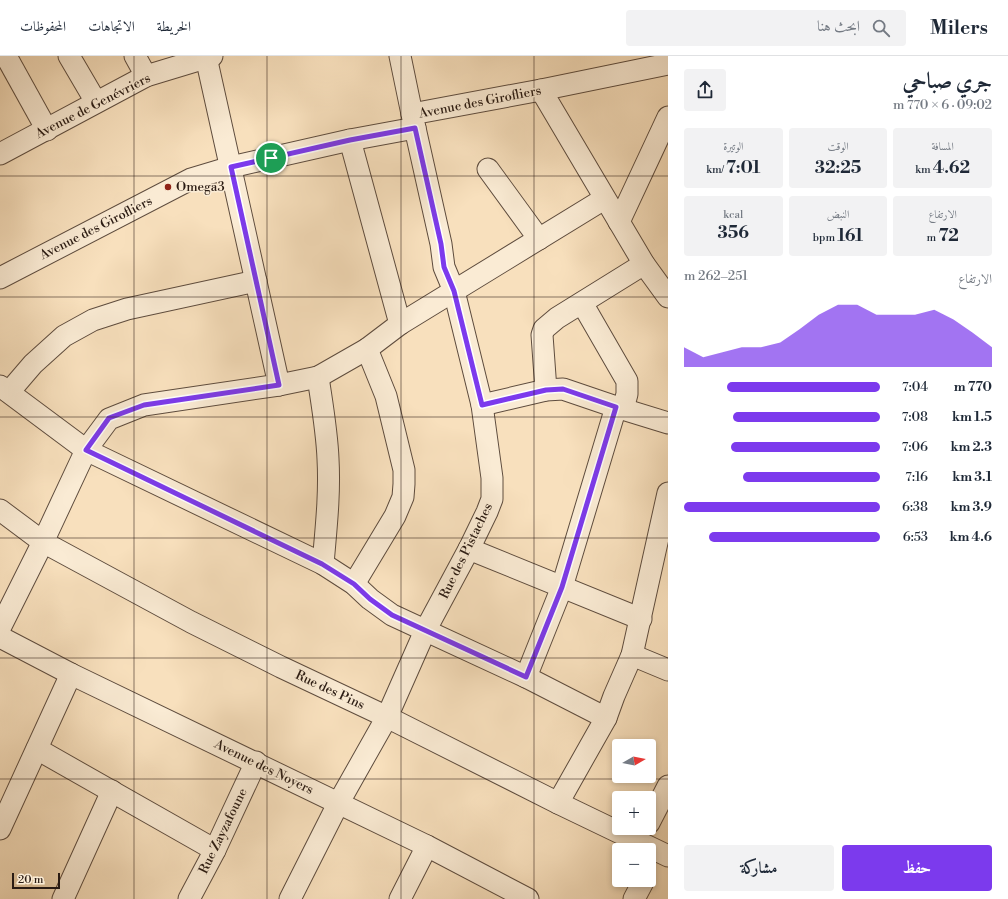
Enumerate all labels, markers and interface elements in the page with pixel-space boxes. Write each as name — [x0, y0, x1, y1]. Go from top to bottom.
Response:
search box — [626, 10, 906, 46]
text: Milers — [930, 16, 988, 40]
text: ابحث هنا — [817, 17, 860, 36]
icon: search — [870, 17, 892, 39]
text: المحفوظات — [20, 18, 66, 36]
text: الاتجاهات — [88, 18, 135, 36]
text: الخريطة — [157, 18, 191, 36]
text: جري صباحي — [903, 68, 992, 95]
button: share — [684, 69, 726, 111]
street label: Avenue de Genévriers — [32, 70, 154, 142]
street label: Avenue des Girofliers — [417, 82, 543, 122]
text: 09:02 · 6 × 770 m — [893, 97, 992, 113]
text: الوتيرة — [723, 140, 743, 154]
text: الوقت — [827, 140, 849, 154]
text: المسافة — [931, 140, 954, 154]
pin — [254, 141, 288, 175]
icon: arrive — [260, 147, 282, 169]
text: 7:01 — [726, 157, 761, 179]
text: 32:25 — [815, 157, 861, 179]
text: 4.62 — [933, 157, 970, 179]
text: /km — [706, 163, 726, 177]
text: km — [915, 163, 933, 177]
place label: Omega3 — [176, 179, 225, 195]
marker: Omega3 — [163, 182, 173, 192]
street label: Avenue des Girofliers — [36, 193, 155, 264]
text: kcal — [723, 208, 743, 222]
text: النبض — [827, 208, 849, 222]
text: الارتفاع — [928, 208, 957, 222]
text: 356 — [718, 222, 749, 244]
text: 161 — [837, 225, 863, 247]
text: 72 — [938, 225, 959, 247]
text: bpm — [813, 231, 837, 245]
text: m — [927, 231, 938, 245]
text: 251–262 m — [684, 268, 748, 284]
text: الارتفاع — [958, 271, 992, 287]
text: 7:04 — [902, 379, 928, 395]
text: 770 m — [954, 379, 992, 395]
text: 7:08 — [902, 409, 928, 425]
text: 1.5 km — [952, 409, 992, 425]
text: 7:06 — [902, 439, 928, 455]
text: 2.3 km — [951, 439, 992, 455]
text: 7:16 — [905, 469, 928, 485]
text: 3.1 km — [952, 469, 992, 485]
text: 6:38 — [902, 499, 928, 515]
text: 3.9 km — [950, 499, 992, 515]
street label: Rue des Pistaches — [436, 500, 496, 602]
text: 6:53 — [903, 529, 928, 545]
text: 4.6 km — [950, 529, 992, 545]
street label: Rue des Pins — [293, 667, 367, 713]
street label: Avenue des Noyers — [211, 736, 316, 798]
north arrow — [612, 739, 656, 783]
map controls — [612, 739, 656, 887]
street label: Rue Zayzafoune — [195, 785, 251, 876]
button: + — [612, 791, 656, 835]
button: − — [612, 843, 656, 887]
button: مشاركة — [684, 845, 834, 891]
button: حفظ — [842, 845, 992, 891]
scale bar — [12, 871, 60, 890]
text: 20 m — [18, 873, 43, 887]

